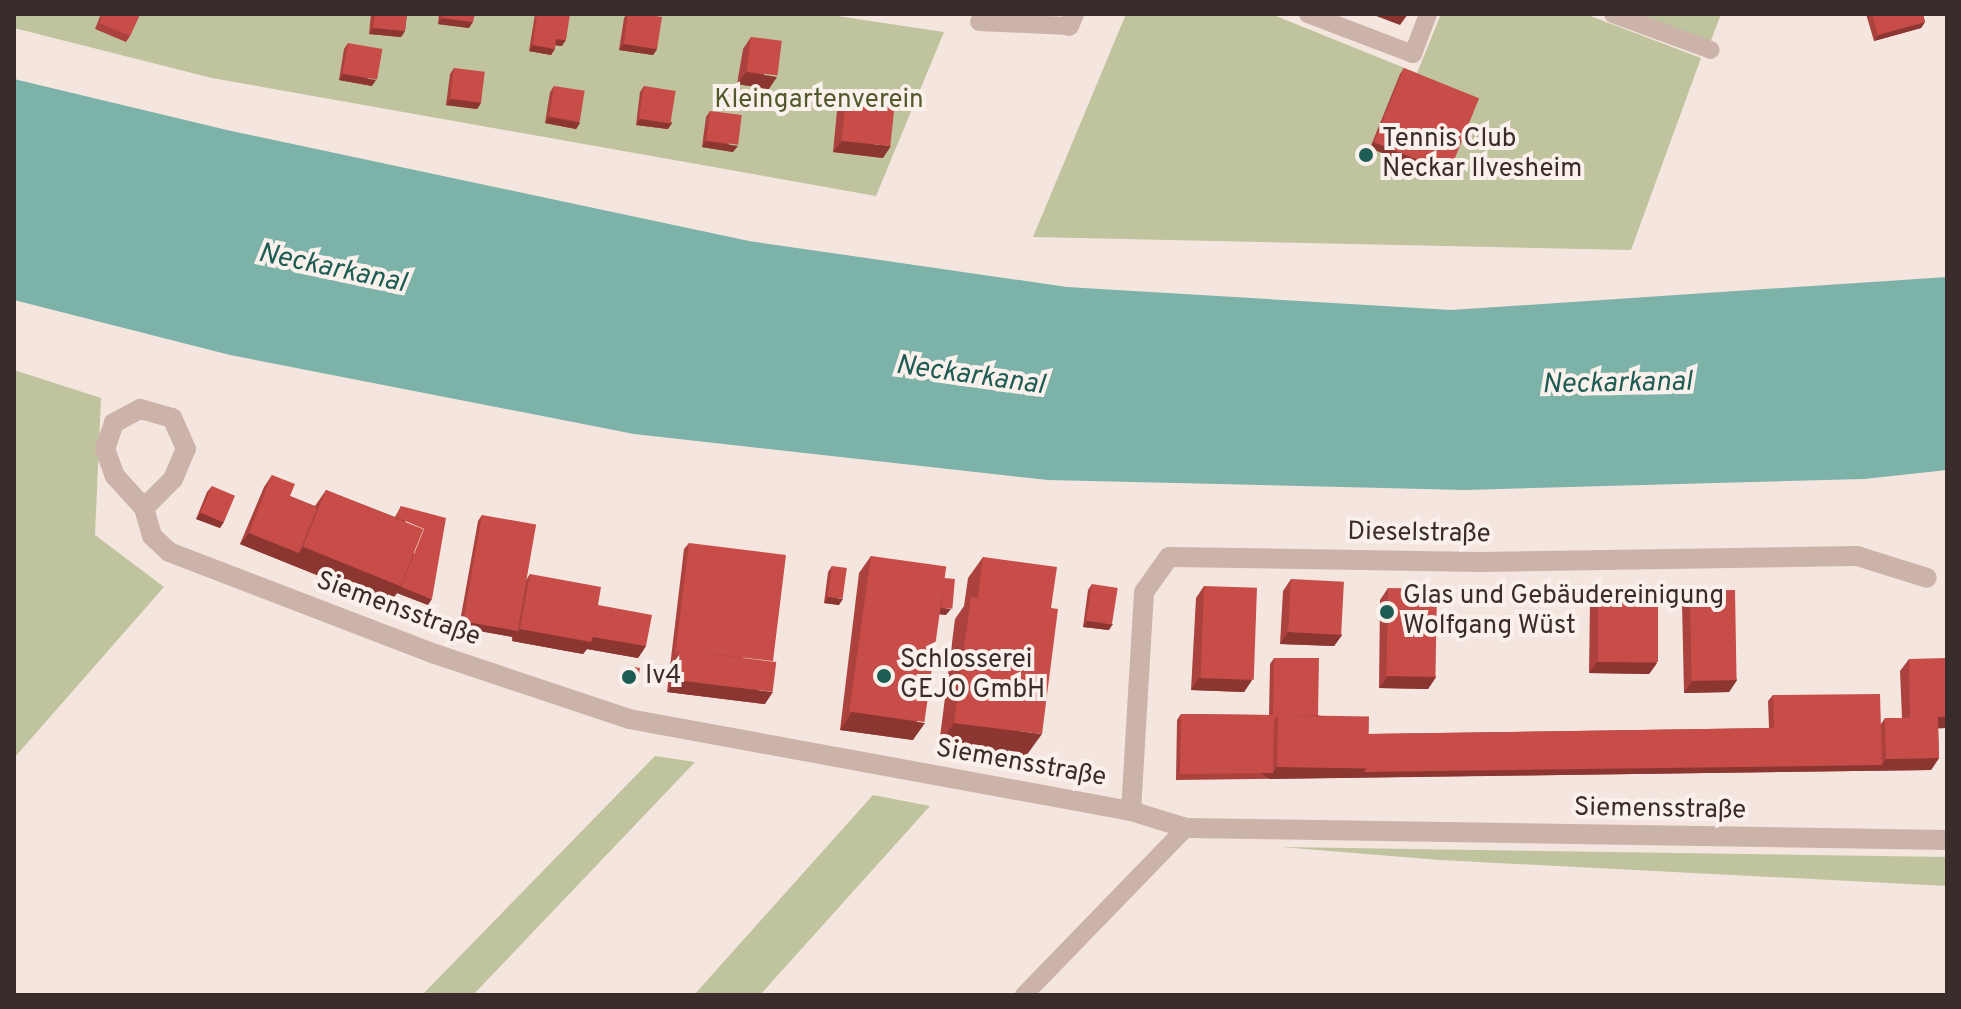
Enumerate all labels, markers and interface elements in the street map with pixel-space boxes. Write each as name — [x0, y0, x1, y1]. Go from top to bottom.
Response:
park label: Kleingartenverein — [714, 85, 924, 117]
place label: Tennis Club Neckar Ilvesheim — [1382, 124, 1582, 186]
marker: Tennis Club Neckar Ilvesheim — [1357, 146, 1375, 164]
water label: Neckarkanal — [255, 237, 409, 301]
water label: Neckarkanal — [893, 349, 1047, 403]
water label: Neckarkanal — [1542, 366, 1692, 402]
street label: Dieselstraße — [1347, 517, 1491, 551]
street label: Siemensstraße — [312, 566, 484, 654]
place label: Glas und Gebäudereinigung Wolfgang Wüst — [1403, 581, 1724, 642]
marker: Glas und Gebäudereinigung Wolfgang Wüst — [1378, 603, 1396, 621]
place label: Schlosserei GEJO GmbH — [900, 645, 1045, 706]
place label: Iv4 — [645, 661, 681, 693]
marker: Schlosserei GEJO GmbH — [875, 667, 893, 685]
marker: Iv4 — [620, 668, 638, 686]
street label: Siemensstraße — [933, 734, 1109, 794]
street label: Siemensstraße — [1574, 793, 1746, 827]

